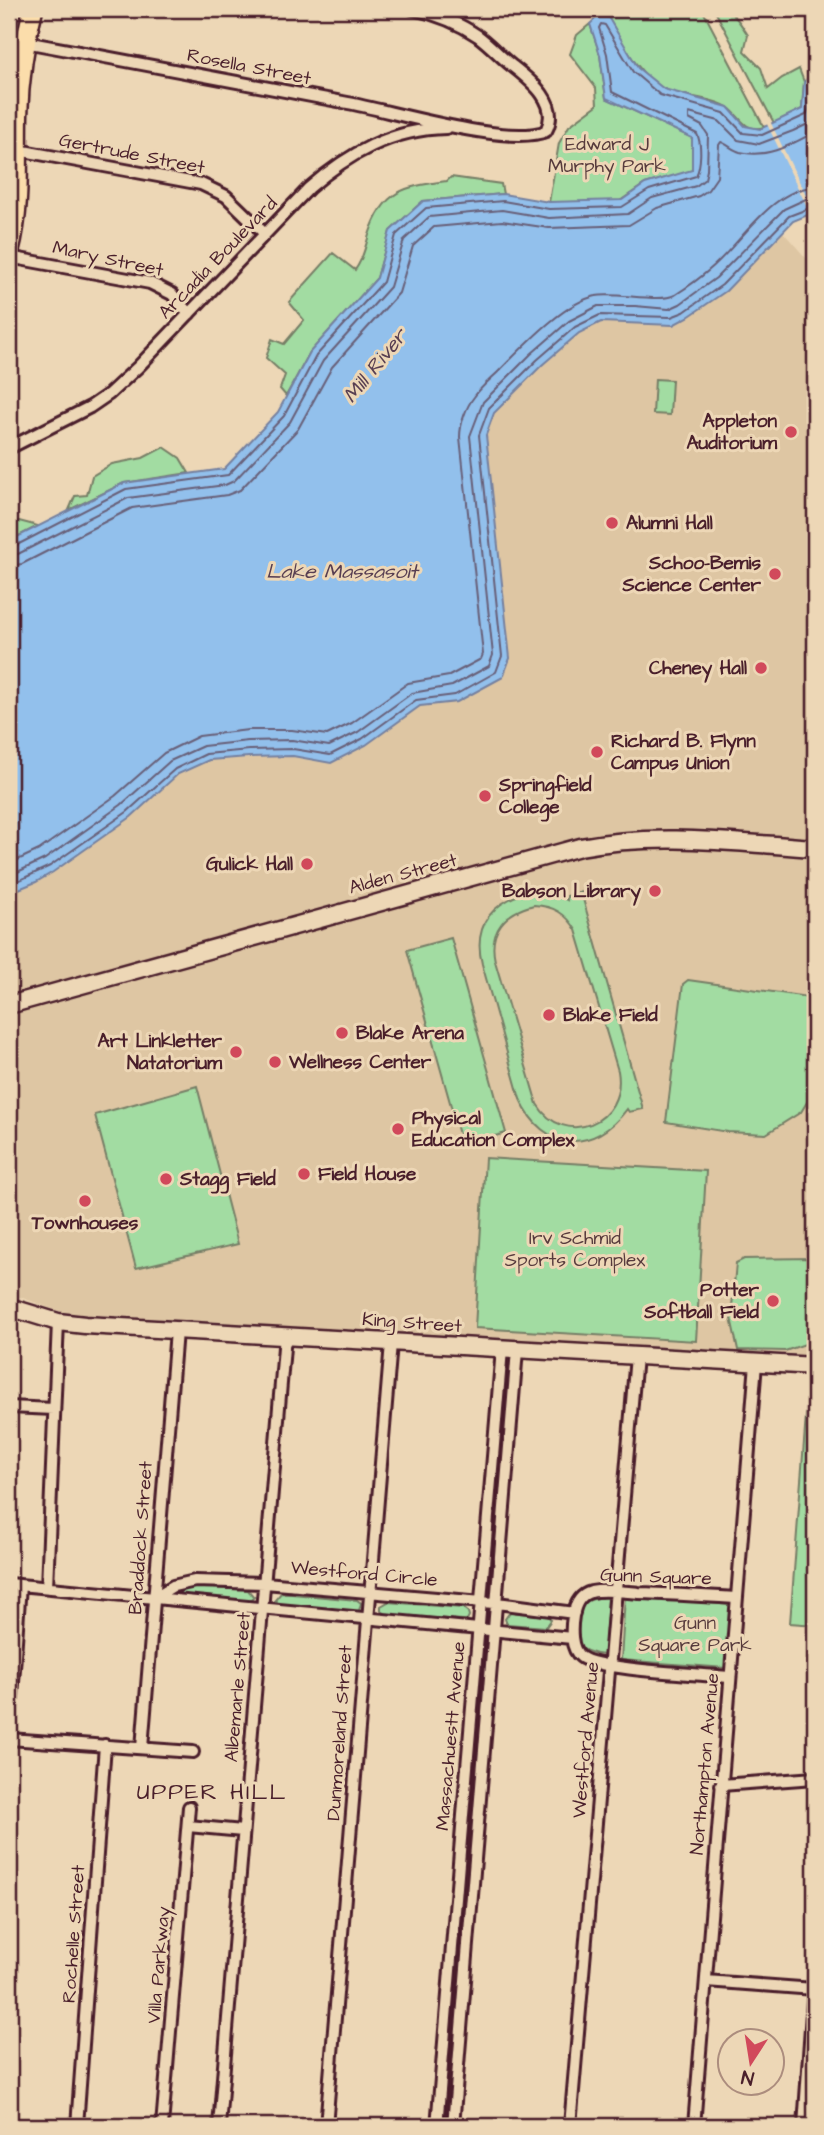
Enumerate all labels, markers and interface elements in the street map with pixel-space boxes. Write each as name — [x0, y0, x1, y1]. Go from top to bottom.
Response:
street label: Rosella Street — [185, 42, 314, 92]
street label: Gertrude Street — [57, 127, 208, 181]
park label: Edward J Murphy Park — [548, 131, 666, 181]
street label: Arcadia Boulevard — [152, 190, 284, 325]
street label: Mary Street — [50, 234, 166, 285]
water label: Mill River — [336, 321, 415, 409]
place label: Appleton Auditorium — [686, 408, 778, 457]
marker: Appleton Auditorium — [783, 424, 799, 440]
place label: Alumni Hall — [626, 510, 713, 537]
marker: Alumni Hall — [604, 515, 620, 531]
place label: Schoo-Bemis Science Center — [622, 550, 762, 599]
water label: Lake Massasoit — [266, 557, 420, 586]
marker: Schoo-Bemis Science Center — [767, 566, 783, 582]
place label: Cheney Hall — [649, 655, 747, 683]
marker: Cheney Hall — [753, 660, 769, 676]
place label: Richard B. Flynn Campus Union — [611, 728, 756, 777]
marker: Richard B. Flynn Campus Union — [589, 744, 605, 760]
place label: Springfield College — [498, 772, 592, 822]
marker: Springfield College — [477, 788, 493, 804]
street label: Alden Street — [346, 847, 460, 901]
place label: Gulick Hall — [206, 851, 293, 878]
marker: Gulick Hall — [299, 856, 315, 872]
place label: Babson Library — [502, 878, 642, 906]
marker: Babson Library — [647, 883, 663, 899]
place label: Blake Field — [563, 1002, 658, 1029]
marker: Blake Field — [541, 1007, 557, 1023]
place label: Blake Arena — [356, 1020, 464, 1047]
marker: Blake Arena — [334, 1025, 350, 1041]
place label: Art Linkletter Natatorium — [97, 1028, 223, 1077]
marker: Art Linkletter Natatorium — [228, 1044, 244, 1060]
place label: Wellness Center — [288, 1049, 432, 1076]
marker: Wellness Center — [267, 1054, 283, 1070]
place label: Physical Education Complex — [412, 1105, 575, 1154]
marker: Physical Education Complex — [390, 1121, 406, 1137]
place label: Field House — [318, 1161, 417, 1188]
place label: Stagg Field — [179, 1166, 276, 1194]
marker: Field House — [296, 1166, 312, 1182]
marker: Stagg Field — [158, 1171, 174, 1187]
marker: Townhouses — [77, 1193, 93, 1209]
place label: Townhouses — [31, 1210, 139, 1237]
park label: Irv Schmid Sports Complex — [505, 1225, 645, 1274]
place label: Potter Softball Field — [643, 1277, 760, 1326]
marker: Potter Softball Field — [765, 1293, 781, 1309]
street label: King Street — [361, 1306, 463, 1341]
street label: Braddock Street — [122, 1460, 160, 1616]
street label: Westford Circle — [289, 1554, 439, 1594]
street label: Gunn Square — [600, 1562, 712, 1592]
park label: Gunn Square Park — [638, 1610, 752, 1659]
street label: Albemarle Street — [218, 1611, 258, 1763]
street label: Massachuestt Avenue — [429, 1640, 473, 1832]
street label: Dunmoreland Street — [320, 1644, 360, 1822]
street label: Westford Avenue — [566, 1661, 606, 1819]
street label: Northampton Avenue — [684, 1672, 726, 1856]
district label: UPPER HILL — [137, 1776, 287, 1808]
street label: Rochelle Street — [56, 1864, 92, 2004]
street label: Villa Parkway — [140, 1905, 179, 2025]
north arrow — [716, 2026, 786, 2096]
text: N — [739, 2063, 756, 2092]

